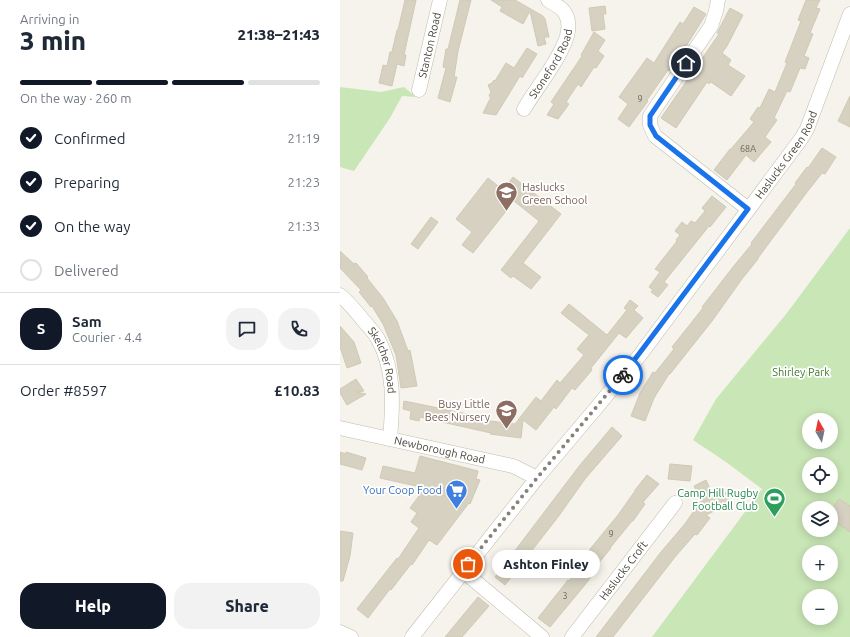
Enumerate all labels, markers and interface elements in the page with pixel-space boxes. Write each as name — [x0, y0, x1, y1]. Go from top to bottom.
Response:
street label: Stanton Road — [416, 11, 443, 79]
text: Arriving in — [20, 12, 79, 26]
text: 3 min — [20, 26, 86, 55]
text: 21:38–21:43 — [237, 26, 320, 43]
street label: Stoneford Road — [526, 28, 574, 101]
pin — [669, 46, 703, 80]
icon: home — [675, 52, 697, 74]
text: On the way · 260 m — [20, 91, 132, 105]
house number: 9 — [637, 94, 643, 104]
street label: Haslucks Green Road — [753, 109, 819, 201]
icon: check — [20, 127, 42, 149]
text: Confirmed — [54, 130, 126, 147]
text: 21:19 — [287, 131, 320, 145]
house number: 68A — [740, 144, 756, 154]
icon: check — [20, 171, 42, 193]
text: Preparing — [54, 174, 120, 191]
text: 21:23 — [287, 175, 320, 189]
school or university icon: Haslucks Green School — [493, 180, 519, 213]
place label: Haslucks Green School — [522, 181, 587, 206]
icon: check — [20, 215, 42, 237]
text: On the way — [54, 218, 130, 235]
text: 21:33 — [287, 219, 320, 233]
text: Delivered — [54, 262, 119, 279]
button: chat — [226, 308, 268, 350]
button: phone — [278, 308, 320, 350]
text: Sam — [72, 313, 102, 330]
text: S — [37, 320, 45, 337]
street label: Skelcher Road — [366, 325, 398, 394]
text: Courier · 4.4 — [72, 330, 142, 344]
courier — [603, 355, 643, 395]
icon: bike — [612, 364, 634, 386]
park label: Shirley Park — [772, 366, 830, 378]
text: Order #8597 — [20, 382, 107, 399]
text: £10.83 — [274, 382, 320, 399]
school or university icon: Busy Little Bees Nursery — [493, 397, 519, 430]
place label: Busy Little Bees Nursery — [425, 398, 491, 423]
north arrow — [802, 413, 838, 449]
map controls — [802, 413, 838, 625]
street label: Newborough Road — [393, 434, 486, 466]
button: locate — [802, 457, 838, 493]
supermarket icon: Your Coop Food — [444, 477, 470, 510]
place label: Your Coop Food — [363, 484, 442, 496]
sports icon: Camp Hill Rugby Football Club — [761, 486, 787, 519]
place label: Camp Hill Rugby Football Club — [677, 487, 759, 512]
button: layers — [802, 501, 838, 537]
house number: 9 — [608, 529, 614, 539]
street label: Haslucks Croft — [597, 538, 650, 602]
button: + — [802, 545, 838, 581]
pin — [451, 547, 485, 581]
callout: Ashton Finley — [492, 550, 600, 578]
icon: bag — [457, 553, 479, 575]
text: Ashton Finley — [503, 557, 589, 571]
button: Help — [20, 583, 166, 629]
button: Share — [174, 583, 320, 629]
button: − — [802, 589, 838, 625]
house number: 3 — [562, 591, 568, 601]

